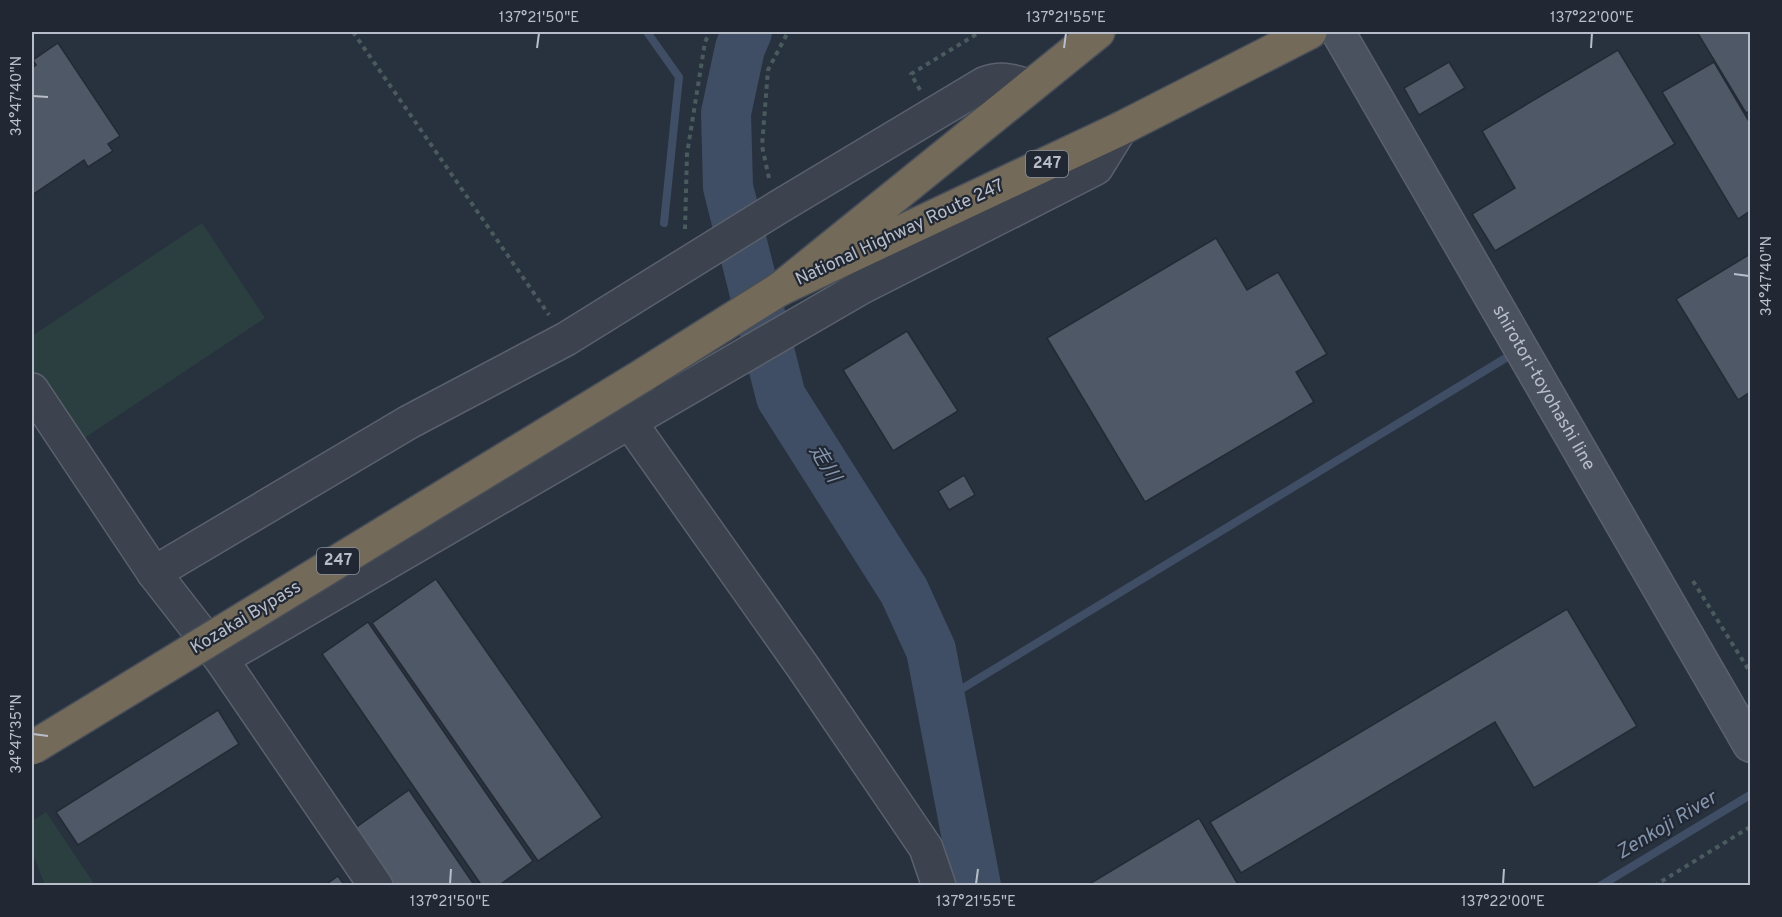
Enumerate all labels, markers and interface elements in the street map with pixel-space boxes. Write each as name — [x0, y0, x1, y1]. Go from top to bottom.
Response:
text: 137°21'50"E — [499, 9, 579, 28]
text: 137°21'55"E — [1026, 9, 1106, 28]
text: 137°22'00"E — [1550, 9, 1634, 28]
text: 34°47'40"N — [8, 56, 27, 136]
road number: 247 — [1026, 151, 1068, 177]
street label: National Highway Route 247 — [792, 174, 1008, 292]
text: 34°47'40"N — [1758, 236, 1777, 316]
street label: shirotori-toyohashi line — [1487, 301, 1600, 475]
water label: 走川 — [802, 440, 847, 490]
road number: 247 — [317, 548, 359, 574]
street label: Kozakai Bypass — [186, 576, 306, 660]
text: 34°47'35"N — [8, 694, 27, 774]
water label: Zenkoji River — [1612, 785, 1723, 866]
text: 137°21'50"E — [410, 893, 490, 912]
text: 137°21'55"E — [936, 893, 1016, 912]
text: 137°22'00"E — [1461, 893, 1545, 912]

